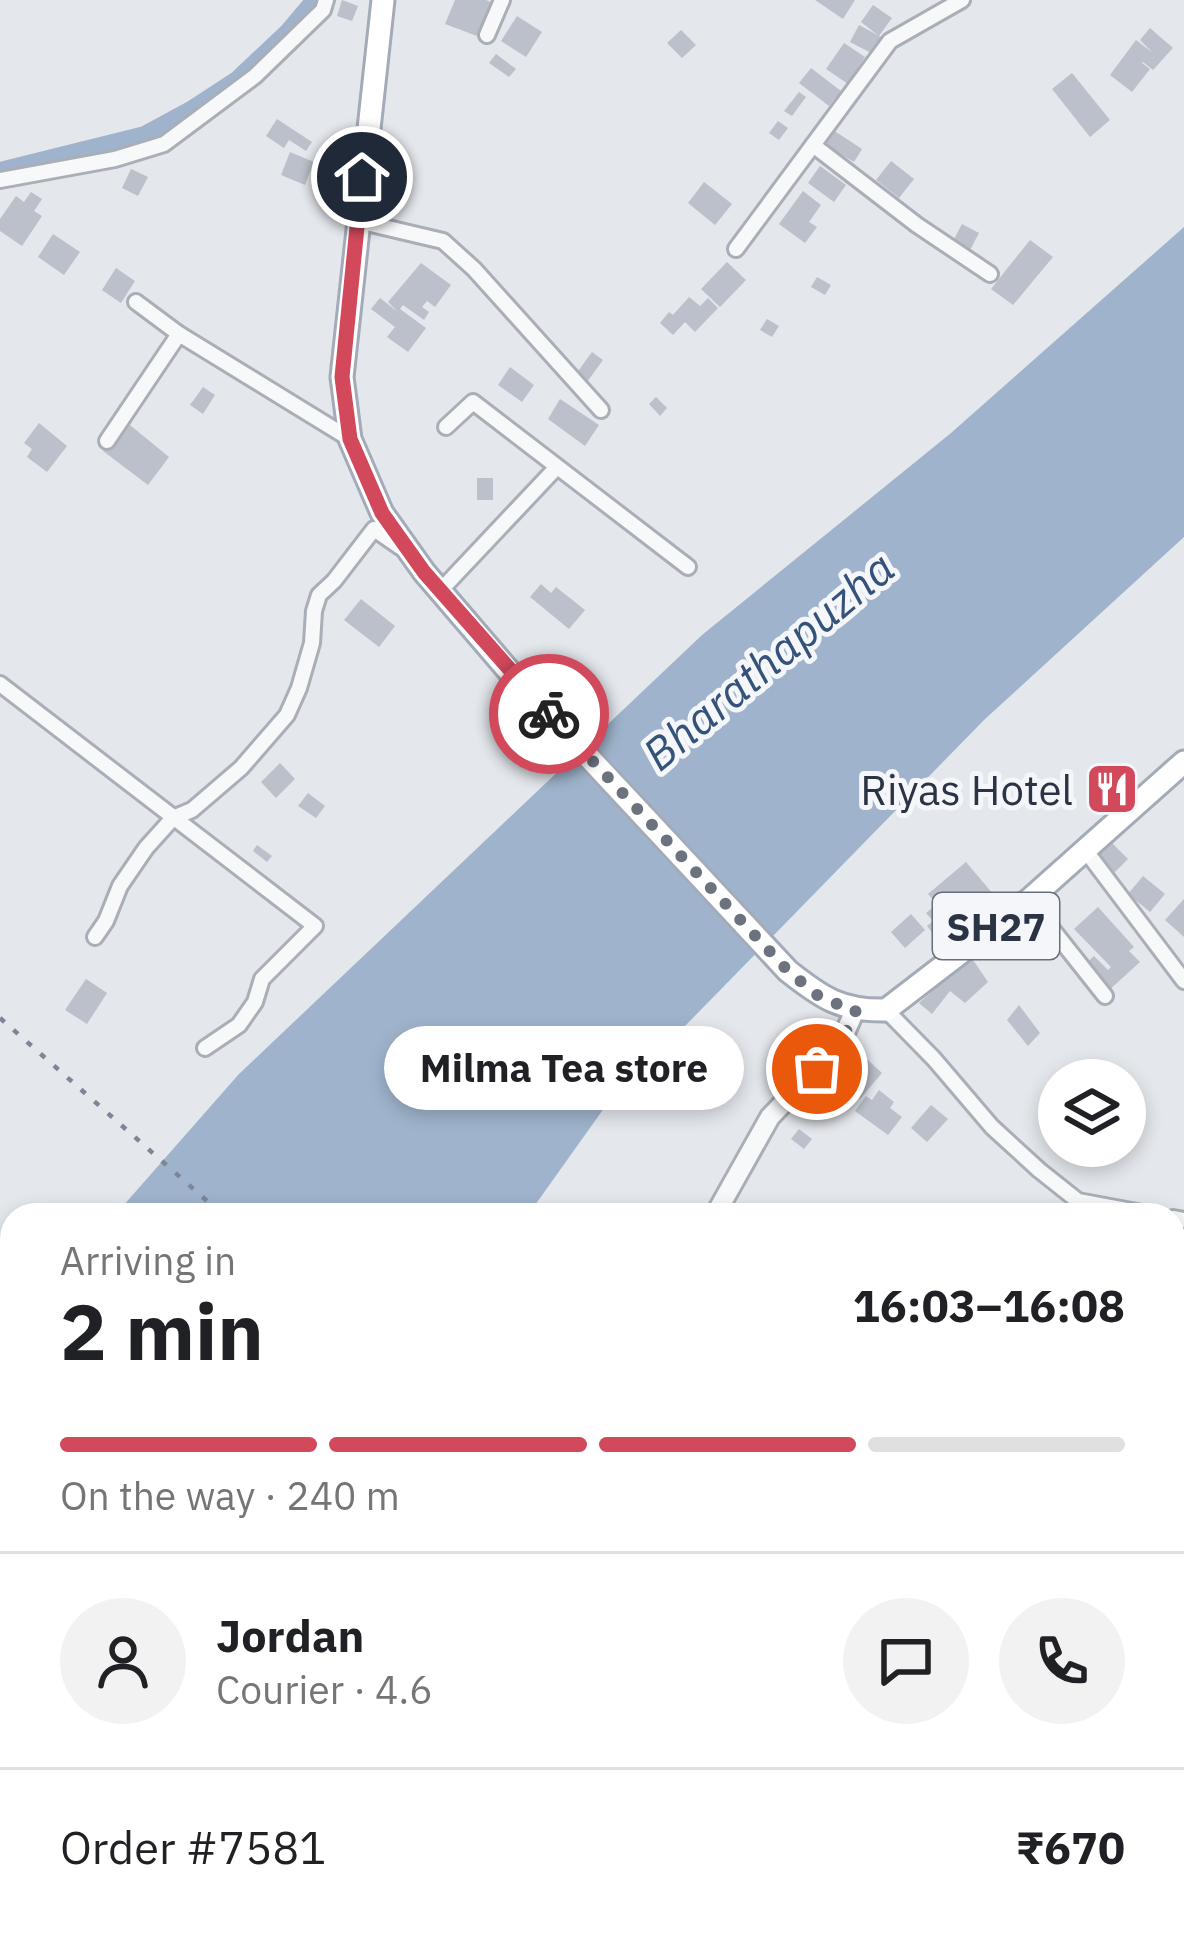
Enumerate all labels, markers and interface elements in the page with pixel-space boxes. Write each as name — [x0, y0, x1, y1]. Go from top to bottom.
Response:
pin — [311, 126, 413, 228]
icon: home — [329, 144, 395, 210]
water label: Bharathapuzha — [630, 538, 906, 782]
courier — [489, 654, 609, 774]
icon: bike — [516, 681, 582, 747]
restaurant icon: Riyas Hotel — [1084, 761, 1140, 817]
place label: Riyas Hotel — [860, 762, 1073, 817]
road number: SH27 — [933, 893, 1059, 959]
pin — [766, 1018, 868, 1120]
callout: Milma Tea store — [385, 1027, 745, 1111]
icon: bag — [784, 1036, 850, 1102]
text: Milma Tea store — [420, 1042, 708, 1093]
map controls — [1038, 1059, 1146, 1167]
button: layers — [1038, 1059, 1146, 1167]
text: Arriving in — [60, 1235, 236, 1286]
text: 16:03–16:08 — [853, 1276, 1125, 1334]
text: 2 min — [60, 1280, 264, 1381]
text: On the way · 240 m — [60, 1470, 400, 1521]
button: person — [60, 1598, 186, 1724]
button: chat — [843, 1598, 969, 1724]
button: phone — [999, 1598, 1125, 1724]
text: Jordan — [216, 1606, 364, 1664]
text: Courier · 4.6 — [216, 1664, 433, 1715]
text: Order #7581 — [60, 1818, 326, 1876]
text: ₹670 — [1016, 1818, 1125, 1876]

